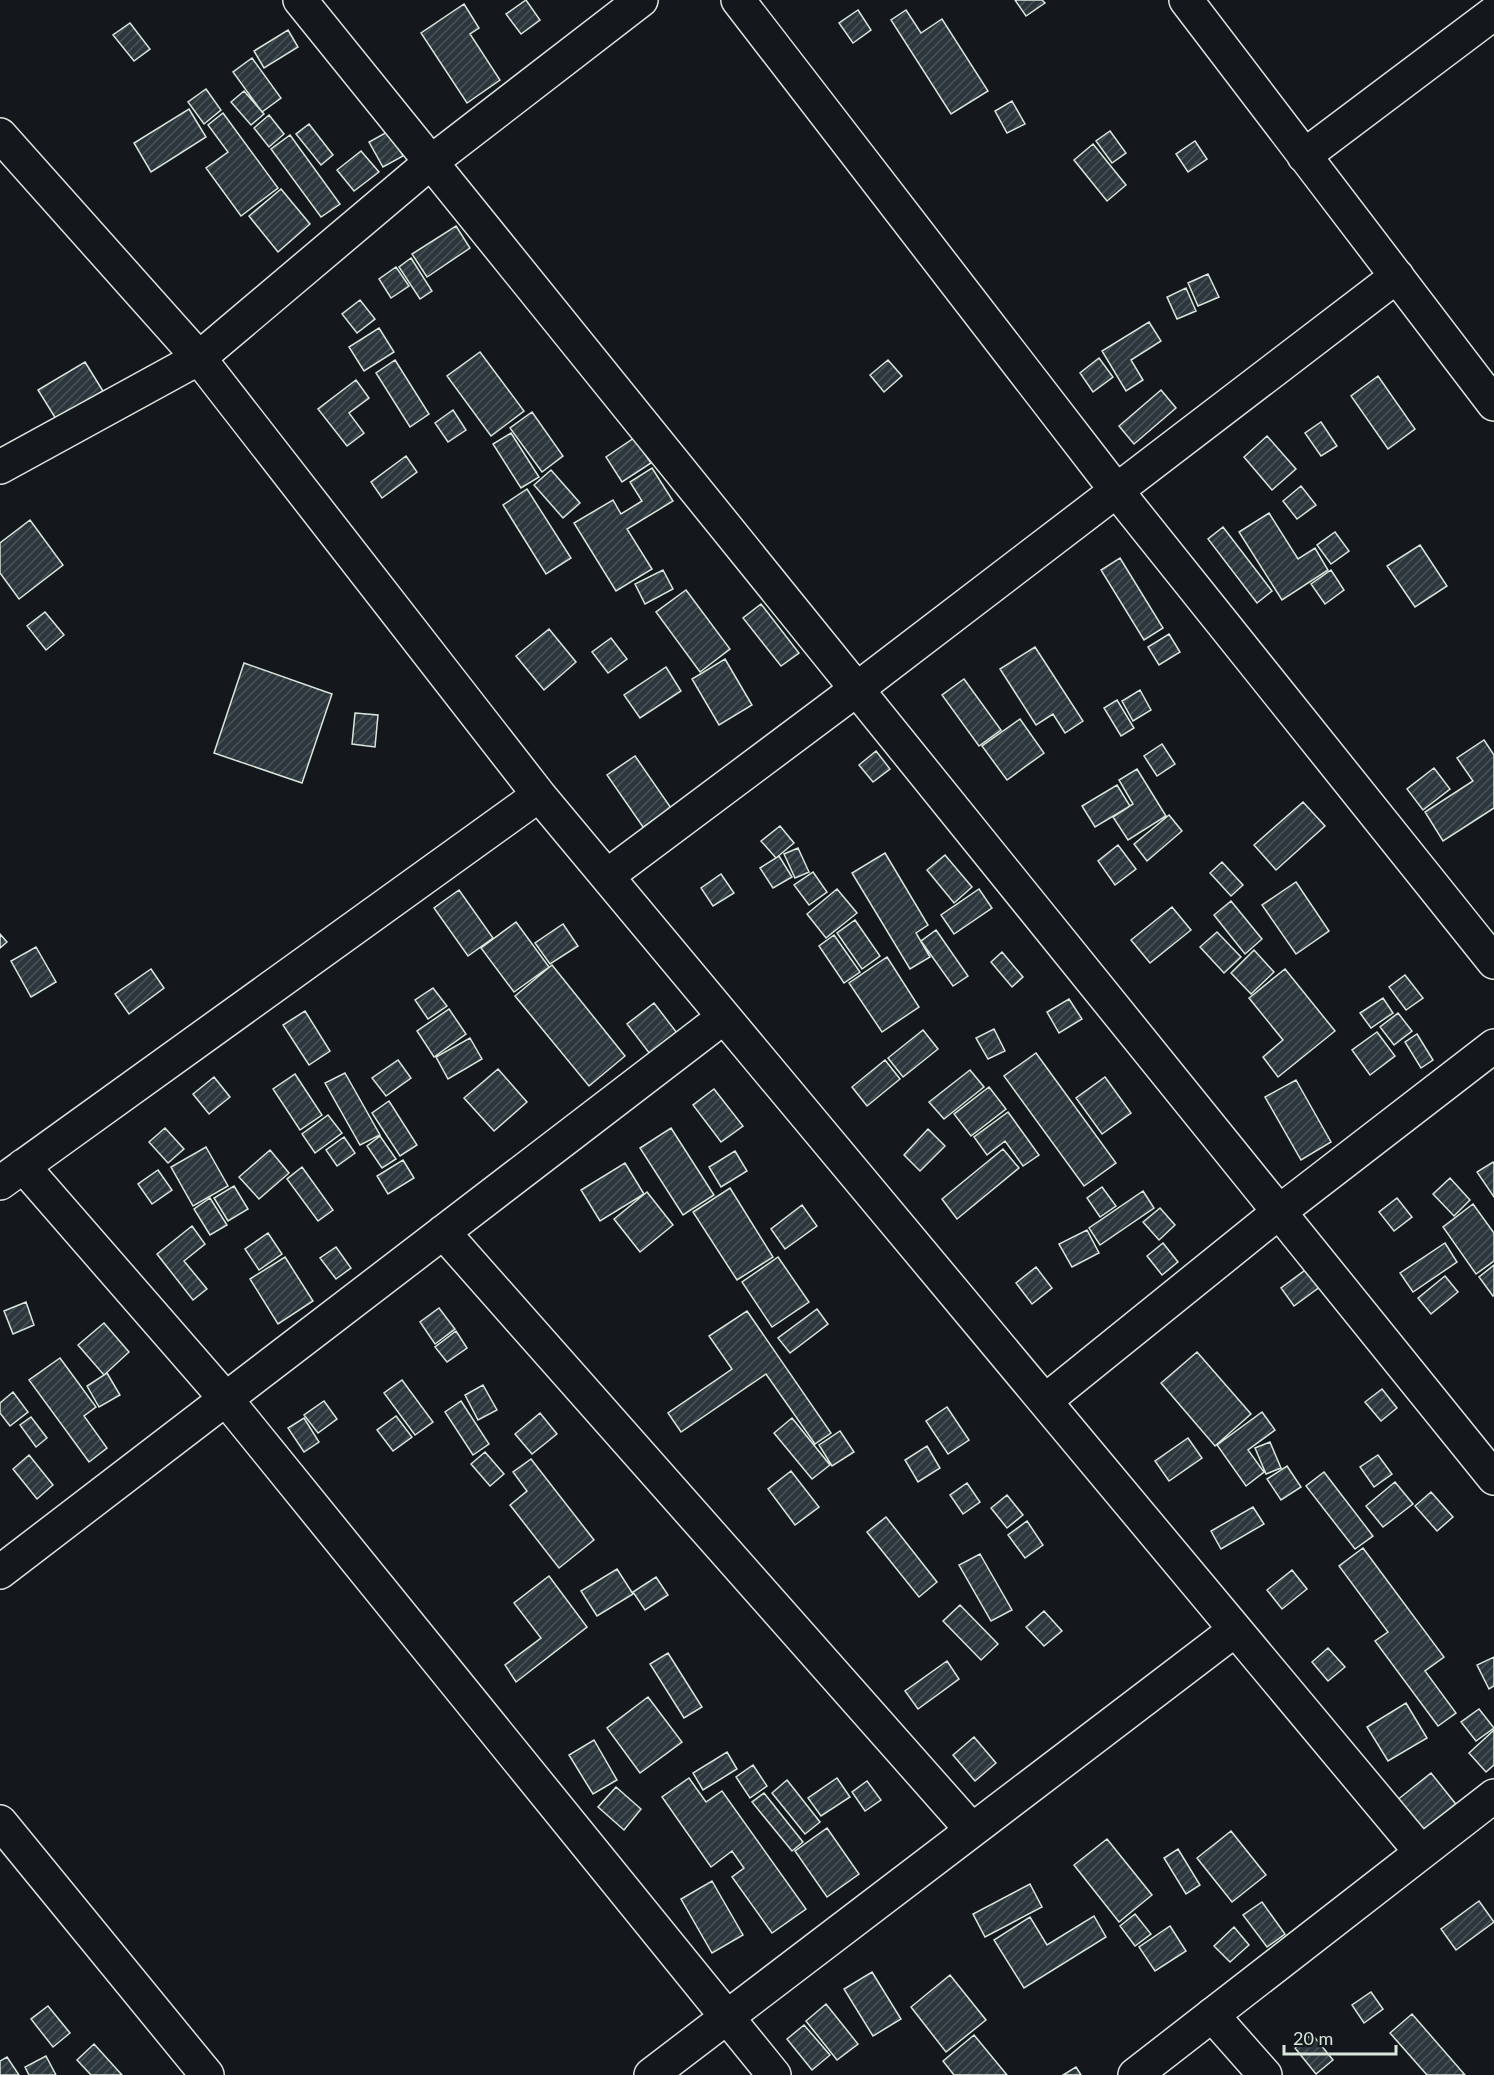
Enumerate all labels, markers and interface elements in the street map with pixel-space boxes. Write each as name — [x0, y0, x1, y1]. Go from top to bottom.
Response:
scale bar — [1284, 2018, 1396, 2056]
text: 20 m — [1293, 2027, 1333, 2049]

